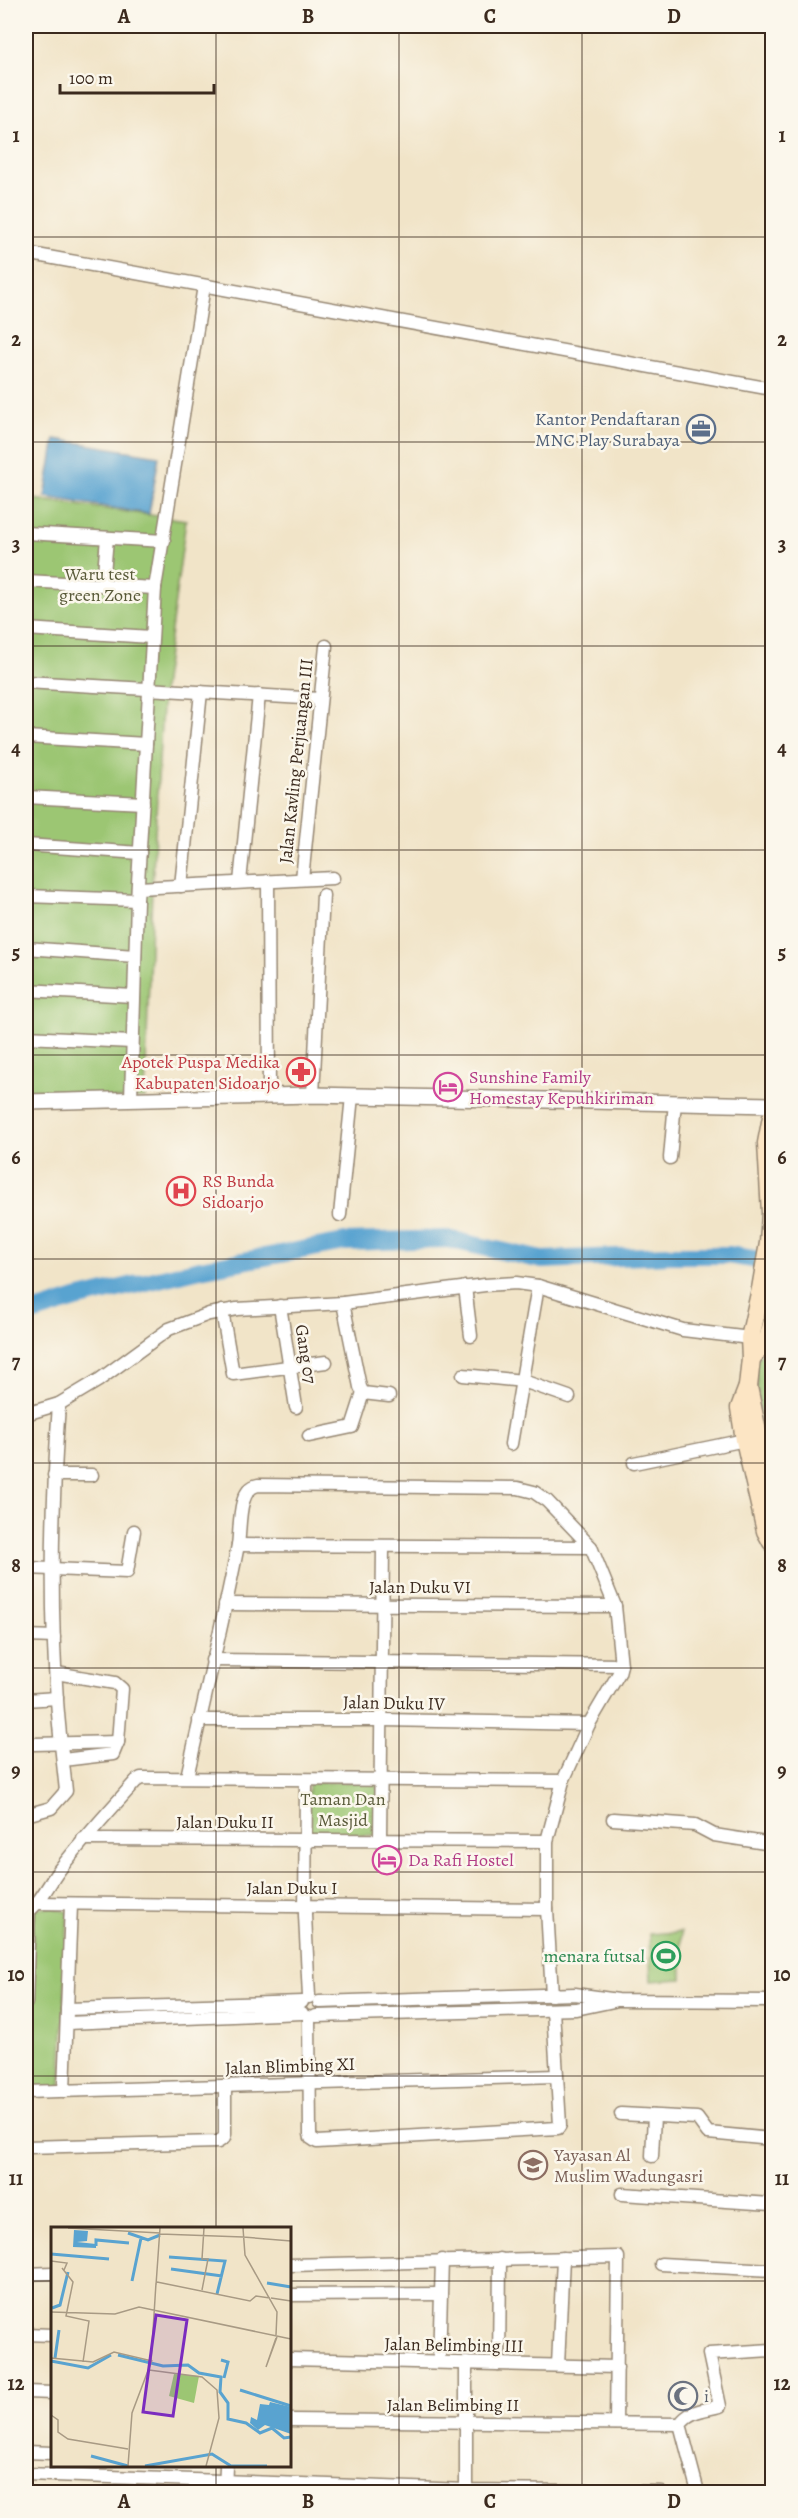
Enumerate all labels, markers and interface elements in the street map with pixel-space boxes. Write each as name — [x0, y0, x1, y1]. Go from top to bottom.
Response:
text: A — [117, 3, 131, 30]
text: B — [302, 3, 314, 30]
text: C — [484, 3, 496, 30]
text: D — [667, 3, 681, 30]
scale bar — [60, 57, 214, 95]
text: 100 m — [69, 66, 113, 90]
text: 1 — [12, 122, 20, 149]
text: 1 — [778, 122, 786, 149]
text: 2 — [11, 326, 21, 353]
text: 2 — [777, 326, 787, 353]
place label: Kantor Pendaftaran MNC Play Surabaya — [535, 407, 681, 452]
office icon: Kantor Pendaftaran MNC Play Surabaya — [685, 413, 717, 445]
text: 3 — [12, 531, 20, 558]
text: 3 — [778, 531, 786, 558]
park label: Waru test green Zone — [59, 562, 141, 607]
street label: Jalan Kavling Perjuangan III — [273, 657, 319, 865]
text: 4 — [11, 735, 21, 762]
text: 4 — [777, 735, 787, 762]
text: 5 — [12, 939, 20, 966]
text: 5 — [778, 939, 786, 966]
place label: Apotek Puspa Medika Kabupaten Sidoarjo — [121, 1050, 281, 1095]
pharmacy icon: Apotek Puspa Medika Kabupaten Sidoarjo — [285, 1056, 317, 1088]
place label: Sunshine Family Homestay Kepuhkiriman — [469, 1065, 654, 1110]
hotel icon: Sunshine Family Homestay Kepuhkiriman — [432, 1071, 464, 1103]
text: 6 — [11, 1144, 21, 1171]
text: 6 — [777, 1144, 787, 1171]
place label: RS Bunda Sidoarjo — [202, 1169, 275, 1214]
hospital icon: RS Bunda Sidoarjo — [165, 1175, 197, 1207]
street label: Gang 07 — [289, 1323, 323, 1386]
text: 7 — [12, 1348, 21, 1375]
text: 7 — [778, 1348, 787, 1375]
text: 8 — [11, 1552, 21, 1579]
text: 8 — [777, 1552, 787, 1579]
street label: Jalan Duku VI — [369, 1575, 471, 1599]
street label: Jalan Duku IV — [343, 1690, 445, 1716]
text: 9 — [11, 1757, 21, 1784]
text: 9 — [777, 1757, 787, 1784]
park label: Taman Dan Masjid — [300, 1787, 386, 1832]
street label: Jalan Duku II — [176, 1810, 274, 1834]
hotel icon: Da Rafi Hostel — [371, 1844, 403, 1876]
place label: Da Rafi Hostel — [408, 1848, 514, 1872]
street label: Jalan Duku I — [246, 1876, 338, 1900]
sports icon: menara futsal — [650, 1940, 682, 1972]
place label: menara futsal — [543, 1944, 646, 1968]
text: 10 — [7, 1961, 25, 1988]
text: 10 — [773, 1961, 791, 1988]
street label: Jalan Blimbing XI — [225, 2052, 355, 2080]
place label: Yayasan Al Muslim Wadungasri — [553, 2143, 703, 2188]
school or university icon: Yayasan Al Muslim Wadungasri — [517, 2149, 549, 2181]
text: 11 — [9, 2165, 23, 2192]
text: 11 — [775, 2165, 789, 2192]
inset map — [51, 2227, 291, 2467]
street label: Jalan Belimbing III — [384, 2332, 524, 2358]
text: 12 — [8, 2370, 25, 2397]
text: 12 — [774, 2370, 791, 2397]
mosque icon: i — [667, 2380, 699, 2412]
place label: i — [704, 2384, 709, 2408]
street label: Jalan Belimbing II — [387, 2393, 519, 2417]
text: A — [117, 2488, 131, 2515]
text: B — [302, 2488, 314, 2515]
text: C — [484, 2488, 496, 2515]
text: D — [667, 2488, 681, 2515]

